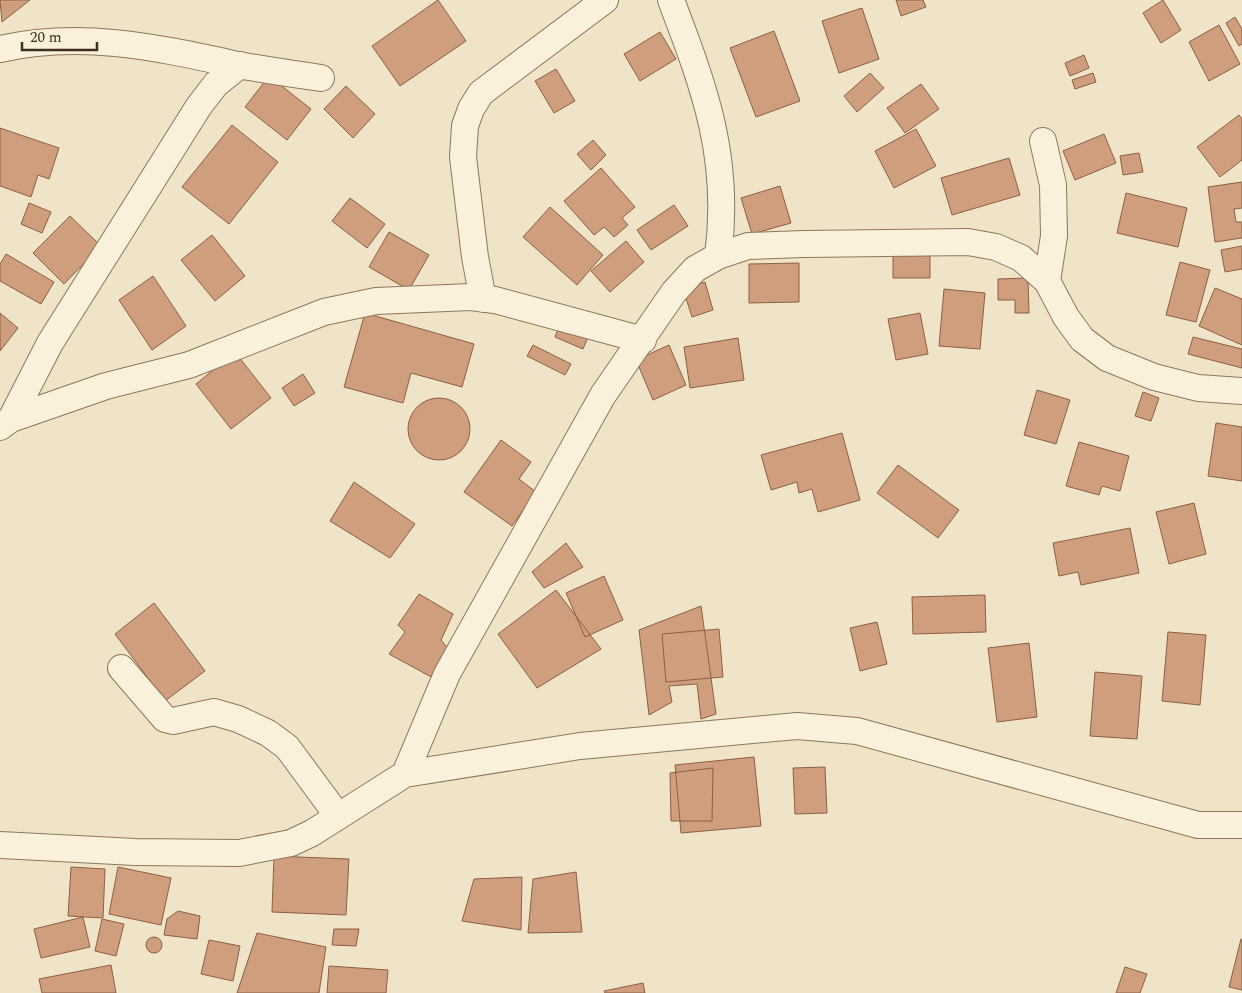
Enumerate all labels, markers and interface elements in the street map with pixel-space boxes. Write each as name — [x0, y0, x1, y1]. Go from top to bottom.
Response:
scale bar — [22, 20, 98, 52]
text: 20 m — [30, 26, 62, 49]

